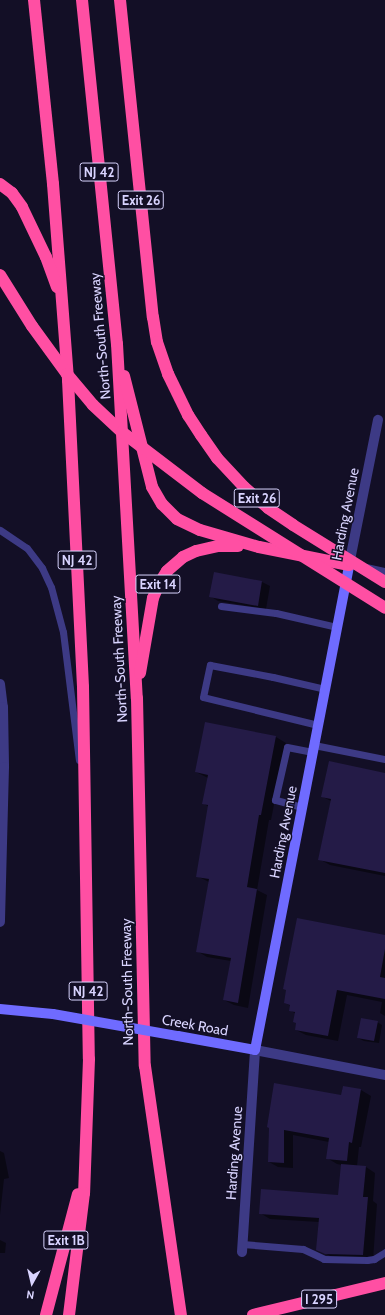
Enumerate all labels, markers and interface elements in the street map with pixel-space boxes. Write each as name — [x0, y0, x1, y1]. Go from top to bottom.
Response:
road number: NJ 42 — [79, 161, 119, 183]
road number: Exit 26 — [117, 189, 165, 211]
street label: North-South Freeway — [86, 272, 114, 400]
street label: Harding Avenue — [328, 466, 362, 562]
road number: Exit 26 — [233, 487, 281, 509]
road number: NJ 42 — [57, 549, 97, 571]
road number: Exit 14 — [135, 573, 181, 595]
street label: North-South Freeway — [107, 595, 131, 723]
street label: Harding Avenue — [266, 784, 300, 880]
street label: North-South Freeway — [117, 918, 137, 1046]
road number: NJ 42 — [68, 980, 108, 1002]
street label: Creek Road — [161, 1011, 229, 1039]
street label: Harding Avenue — [222, 1106, 246, 1200]
road number: Exit 1B — [43, 1229, 89, 1251]
north arrow — [12, 1263, 52, 1303]
text: N — [26, 1287, 35, 1302]
road number: I 295 — [301, 1288, 337, 1310]

